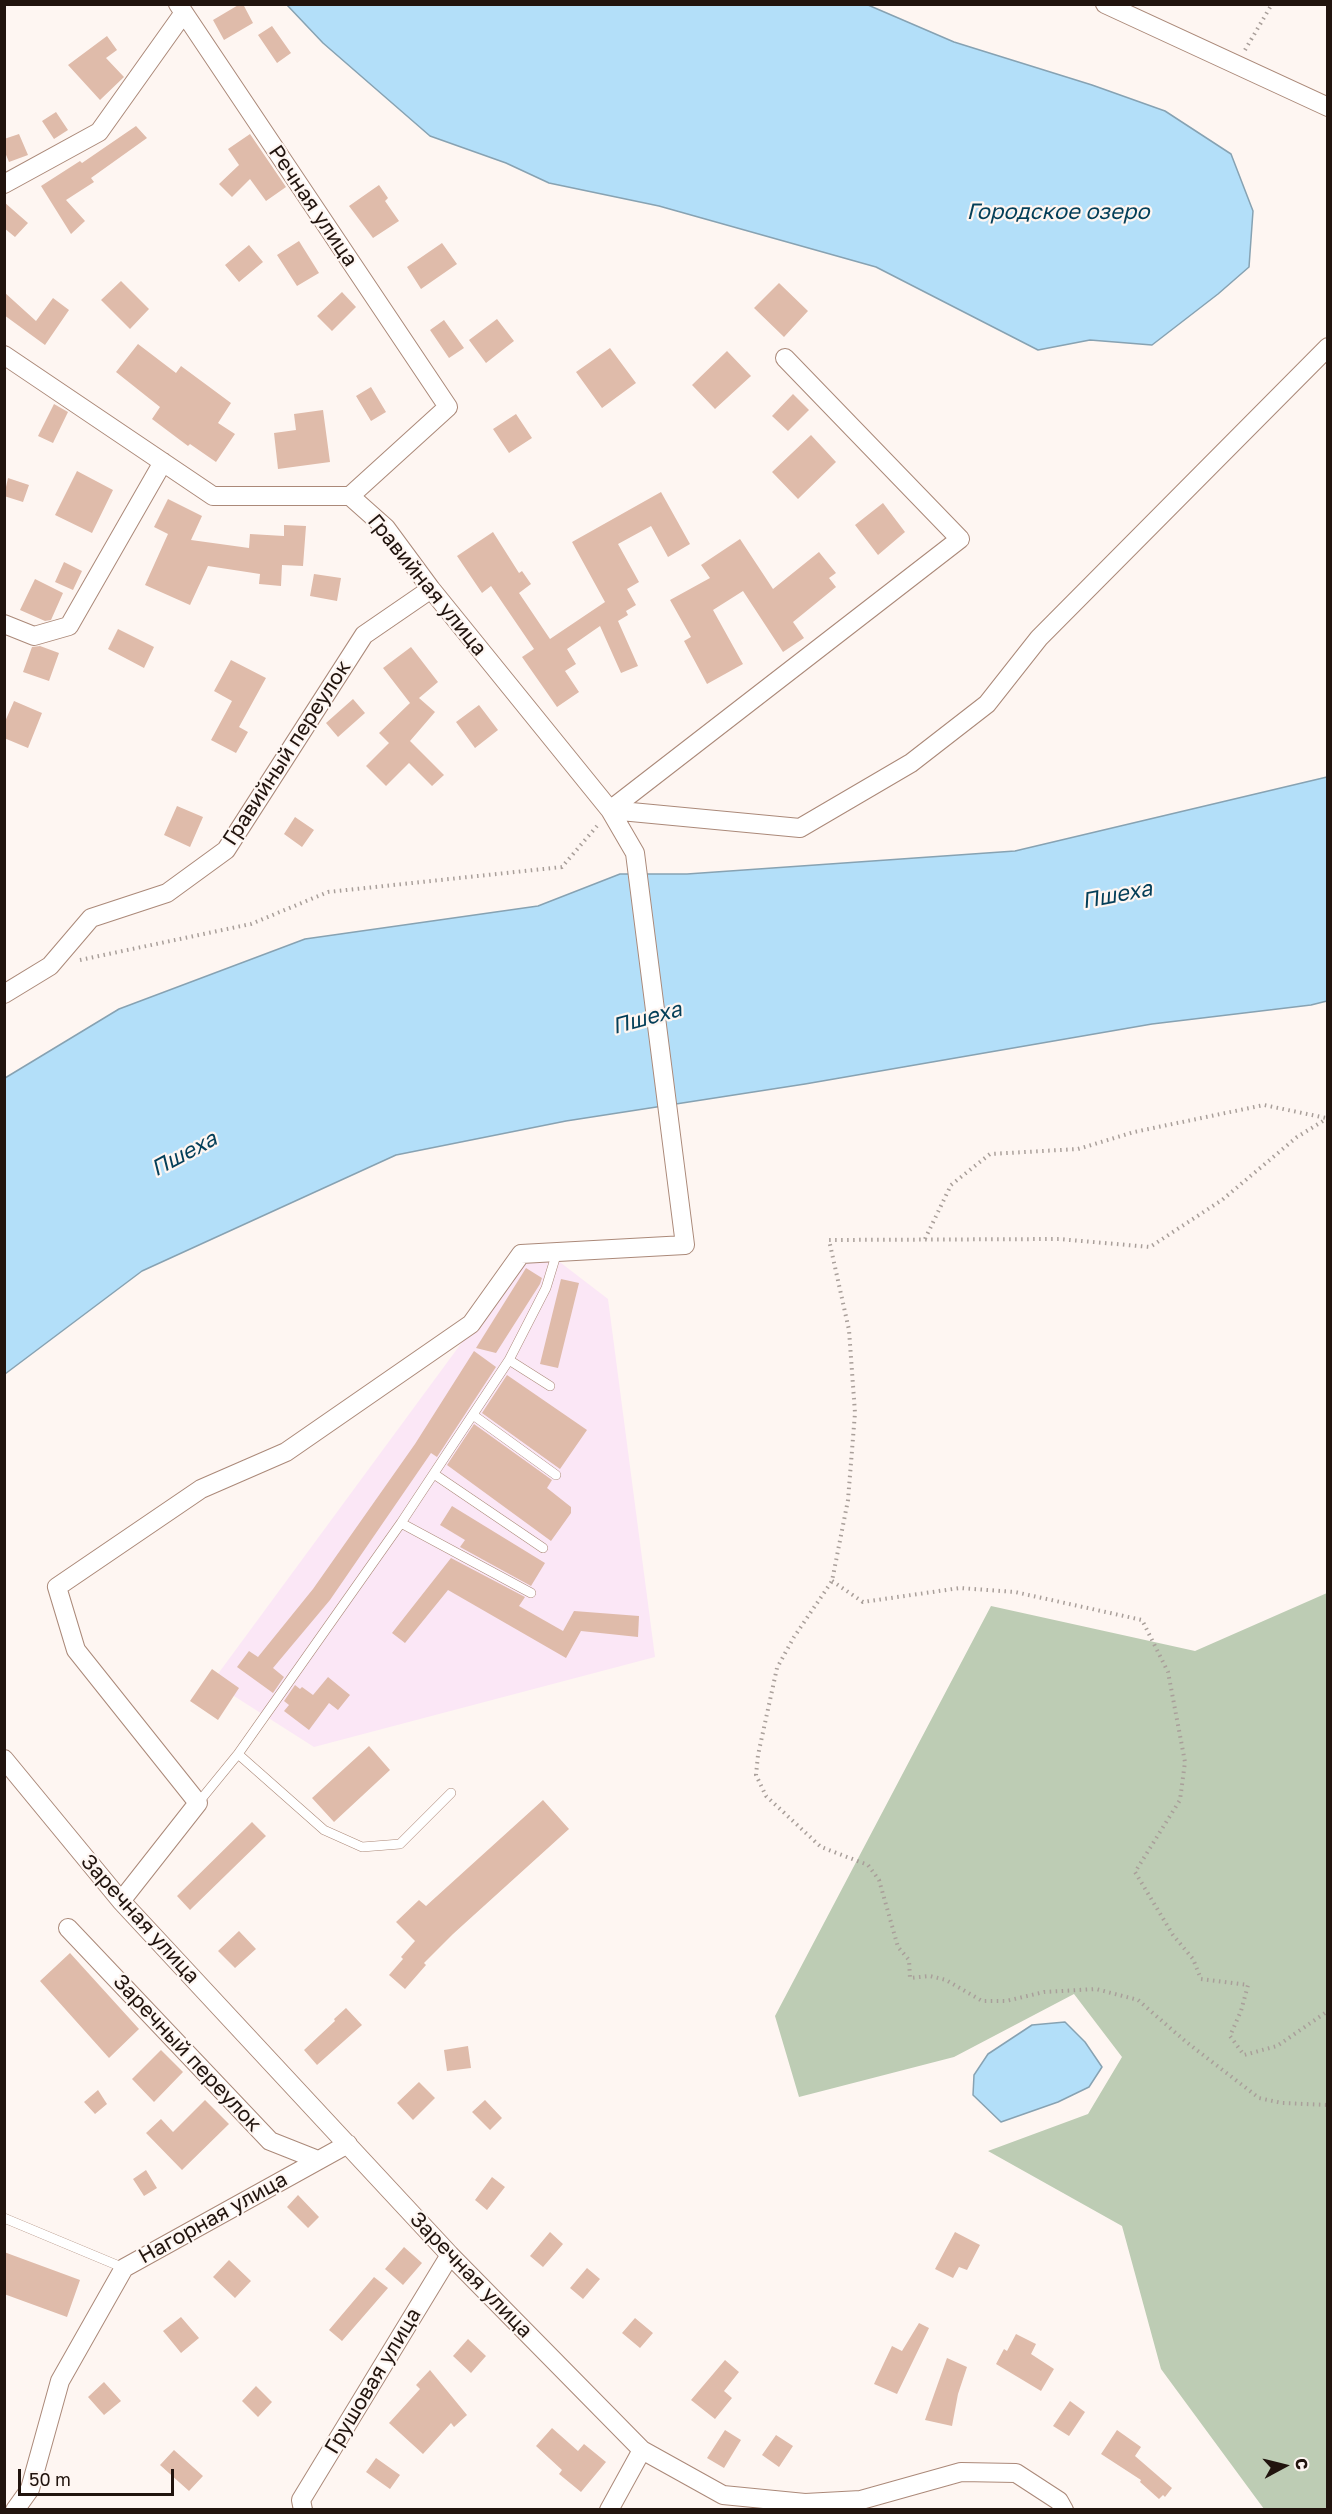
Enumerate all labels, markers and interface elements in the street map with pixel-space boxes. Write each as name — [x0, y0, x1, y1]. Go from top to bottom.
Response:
street label: Речная улица — [263, 141, 363, 271]
water label: Городское озеро — [967, 199, 1149, 225]
street label: Гравийная улица — [362, 509, 492, 661]
street label: Гравийный переулок — [218, 656, 356, 850]
water label: Пшеха — [1080, 875, 1154, 915]
water label: Пшеха — [609, 996, 685, 1040]
water label: Пшеха — [146, 1126, 222, 1182]
street label: Заречная улица — [75, 1849, 205, 1989]
street label: Заречный переулок — [108, 1969, 266, 2137]
street label: Нагорная улица — [134, 2167, 292, 2269]
street label: Заречная улица — [404, 2207, 538, 2343]
street label: Грушовая улица — [320, 2303, 426, 2459]
north arrow — [1254, 2436, 1314, 2496]
scale bar — [21, 2457, 177, 2495]
text: С — [1291, 2457, 1312, 2471]
text: 50 m — [29, 2468, 71, 2490]

